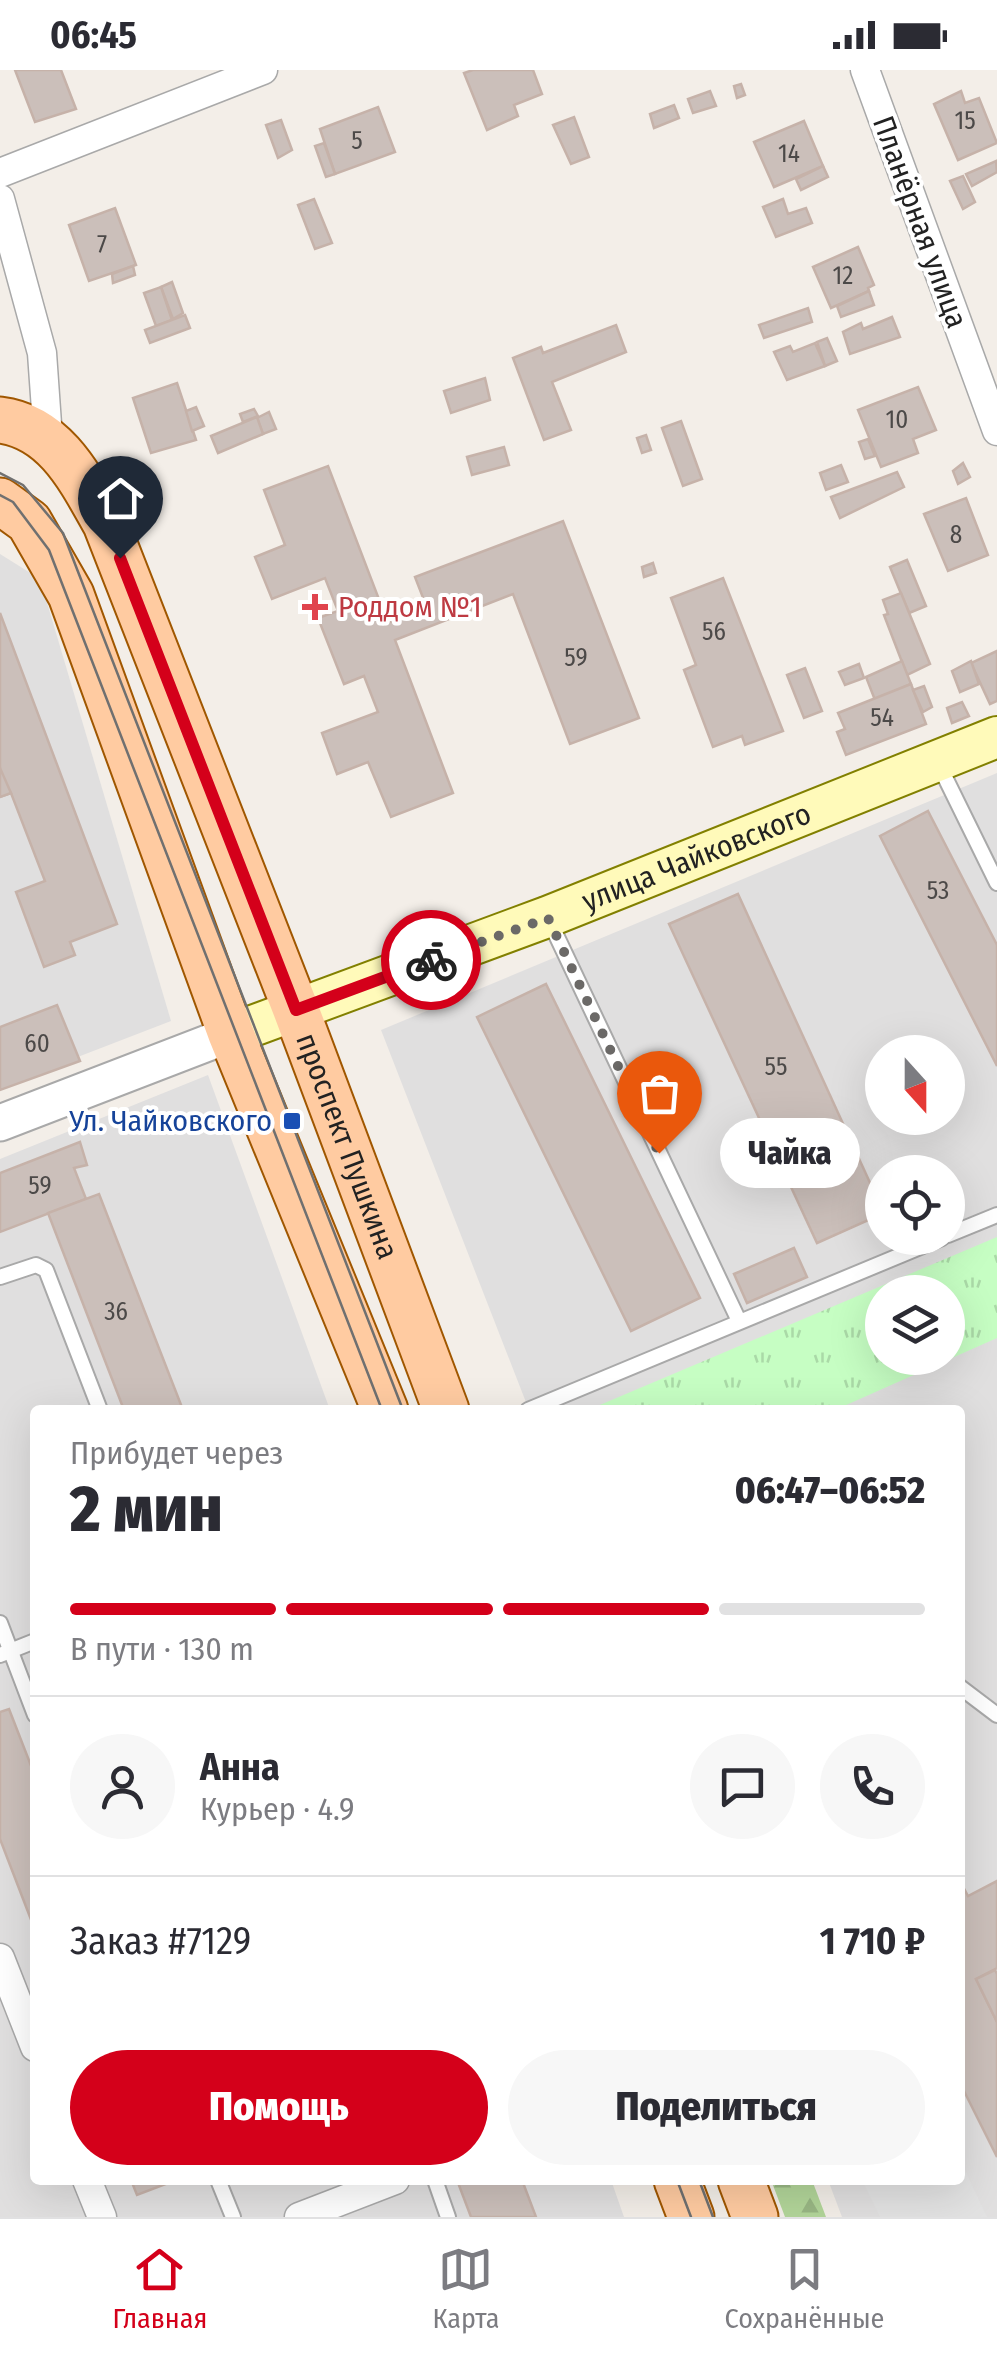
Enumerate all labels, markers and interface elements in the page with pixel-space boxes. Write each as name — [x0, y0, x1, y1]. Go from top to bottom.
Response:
text: 06:45 — [50, 12, 137, 58]
house number: 15 — [954, 106, 976, 136]
street label: Планёрная улица — [865, 111, 975, 333]
house number: 5 — [351, 126, 363, 156]
house number: 14 — [778, 139, 800, 169]
house number: 7 — [97, 230, 107, 260]
house number: 12 — [833, 261, 853, 291]
house number: 10 — [886, 405, 908, 435]
pin — [78, 456, 163, 559]
icon: home — [93, 471, 148, 526]
house number: 8 — [950, 520, 962, 550]
place label: Роддом №1 — [338, 589, 482, 625]
marker: Роддом №1 — [302, 594, 328, 620]
house number: 56 — [702, 617, 726, 647]
house number: 59 — [564, 643, 588, 673]
house number: 54 — [870, 703, 894, 733]
street label: улица Чайковского — [577, 795, 816, 919]
house number: 53 — [927, 876, 949, 906]
courier — [381, 910, 481, 1010]
icon: bike — [404, 933, 459, 988]
street label: проспект Пушкина — [288, 1028, 406, 1264]
house number: 60 — [24, 1029, 50, 1059]
north arrow — [865, 1035, 965, 1135]
map controls — [865, 1035, 965, 1375]
pin — [617, 1051, 702, 1154]
house number: 55 — [765, 1052, 787, 1082]
icon: bag — [632, 1066, 687, 1121]
place label: Ул. Чайковского — [68, 1103, 272, 1139]
marker: Ул. Чайковского — [281, 1110, 303, 1132]
callout: Чайка — [719, 1118, 859, 1188]
text: Чайка — [749, 1134, 831, 1172]
button: locate — [865, 1155, 965, 1255]
house number: 59 — [28, 1171, 52, 1201]
button: layers — [865, 1275, 965, 1375]
house number: 36 — [104, 1297, 128, 1327]
text: Прибудет через — [70, 1434, 283, 1472]
text: 06:47–06:52 — [735, 1467, 925, 1513]
text: 2 мин — [70, 1470, 223, 1548]
text: В пути · 130 m — [70, 1630, 254, 1668]
button: person — [70, 1734, 175, 1839]
button: chat — [690, 1734, 795, 1839]
button: phone — [820, 1734, 925, 1839]
text: Анна — [200, 1744, 280, 1790]
text: Курьер · 4.9 — [200, 1790, 355, 1828]
text: Заказ #7129 — [70, 1918, 251, 1964]
text: 1 710 ₽ — [820, 1918, 925, 1964]
button: Помощь — [70, 2050, 488, 2165]
button: Поделиться — [508, 2050, 925, 2165]
tab: Главная — [113, 2242, 207, 2335]
tab: Карта — [433, 2242, 499, 2335]
tab: Сохранённые — [725, 2242, 884, 2335]

